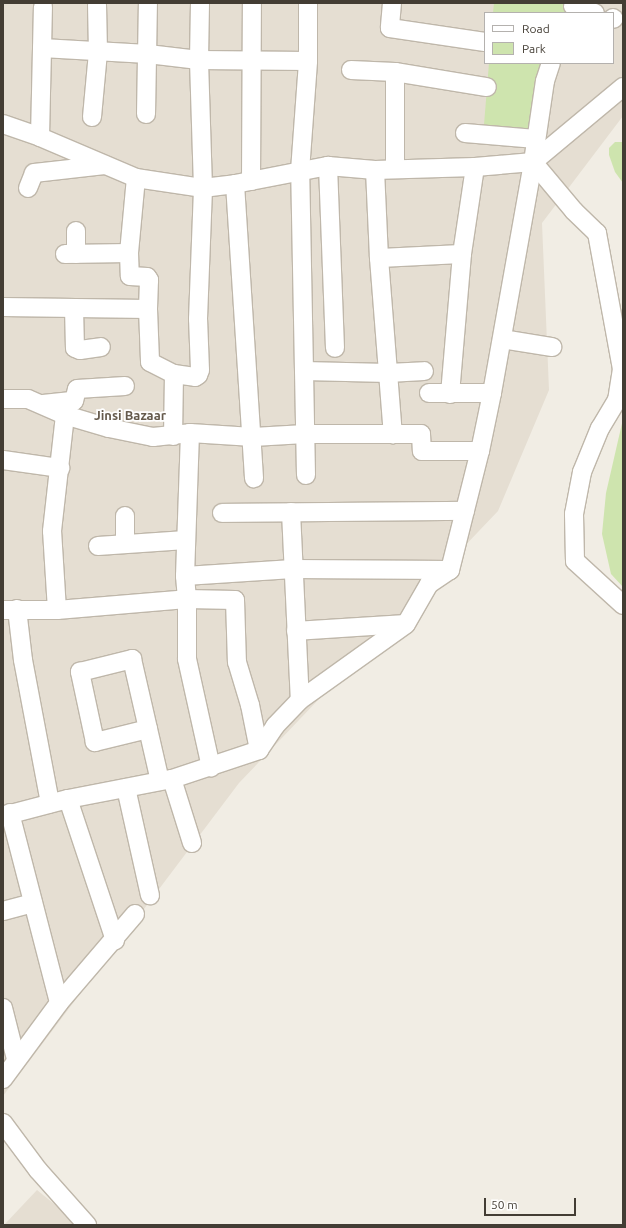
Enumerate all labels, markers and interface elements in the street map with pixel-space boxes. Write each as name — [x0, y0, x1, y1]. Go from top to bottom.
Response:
legend — [484, 12, 614, 64]
text: Road — [522, 22, 550, 35]
text: Park — [522, 42, 546, 55]
district label: Jinsi Bazaar — [94, 407, 166, 423]
scale bar — [486, 1190, 578, 1216]
text: 50 m — [491, 1198, 518, 1211]

